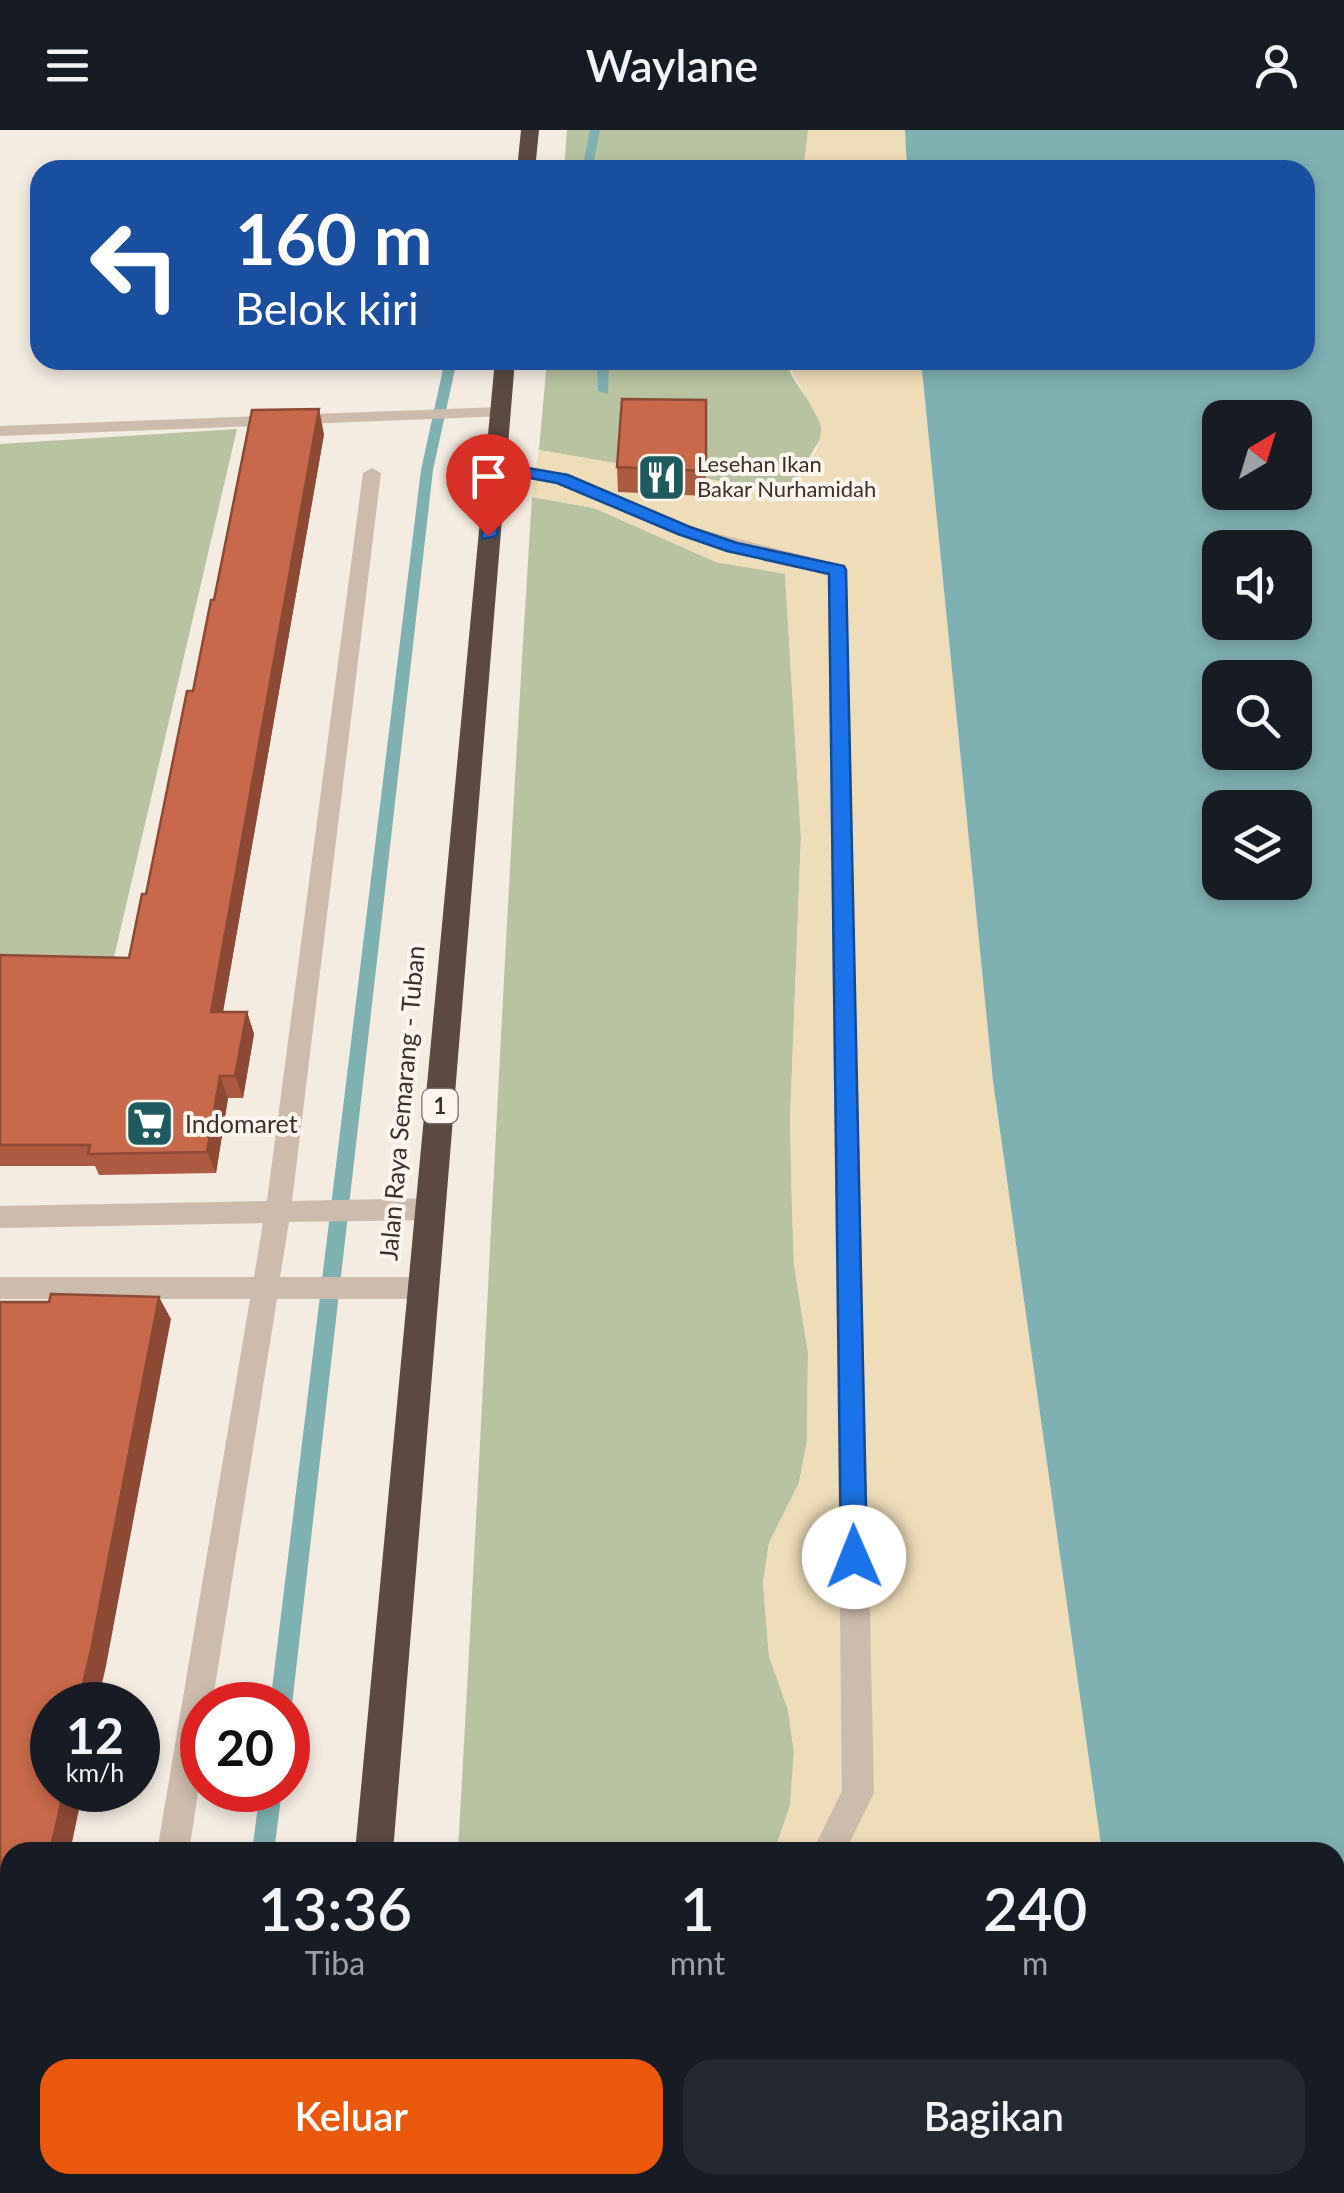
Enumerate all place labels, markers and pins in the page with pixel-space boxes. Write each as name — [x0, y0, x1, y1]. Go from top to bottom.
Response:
pin — [446, 434, 531, 537]
place label: Lesehan Ikan Bakar Nurhamidah — [697, 450, 876, 502]
restaurant icon: Lesehan Ikan Bakar Nurhamidah — [636, 451, 688, 503]
supermarket icon: Indomaret — [124, 1098, 176, 1150]
place label: Indomaret — [185, 1108, 298, 1138]

